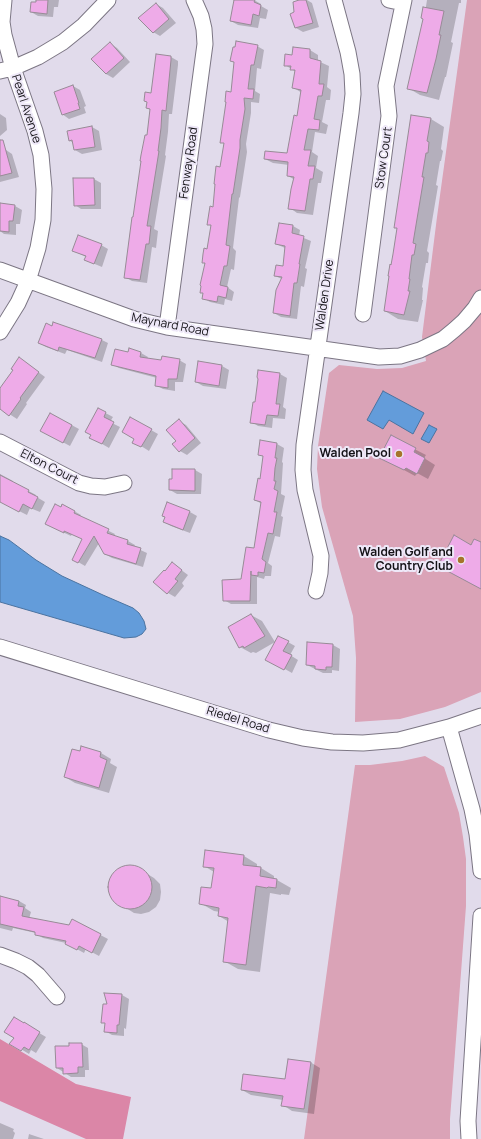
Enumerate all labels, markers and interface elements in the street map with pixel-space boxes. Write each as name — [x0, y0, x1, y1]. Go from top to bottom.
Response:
street label: Pearl Avenue — [8, 73, 44, 145]
street label: Fenway Road — [177, 126, 201, 200]
street label: Stow Court — [373, 126, 395, 190]
street label: Walden Drive — [313, 259, 337, 331]
street label: Maynard Road — [130, 310, 210, 340]
street label: Elton Court — [18, 446, 80, 488]
place label: Walden Pool — [319, 447, 391, 461]
marker: Walden Pool — [394, 449, 404, 459]
place label: Walden Golf and Country Club — [359, 546, 453, 574]
marker: Walden Golf and Country Club — [456, 555, 466, 565]
street label: Riedel Road — [205, 704, 271, 736]

